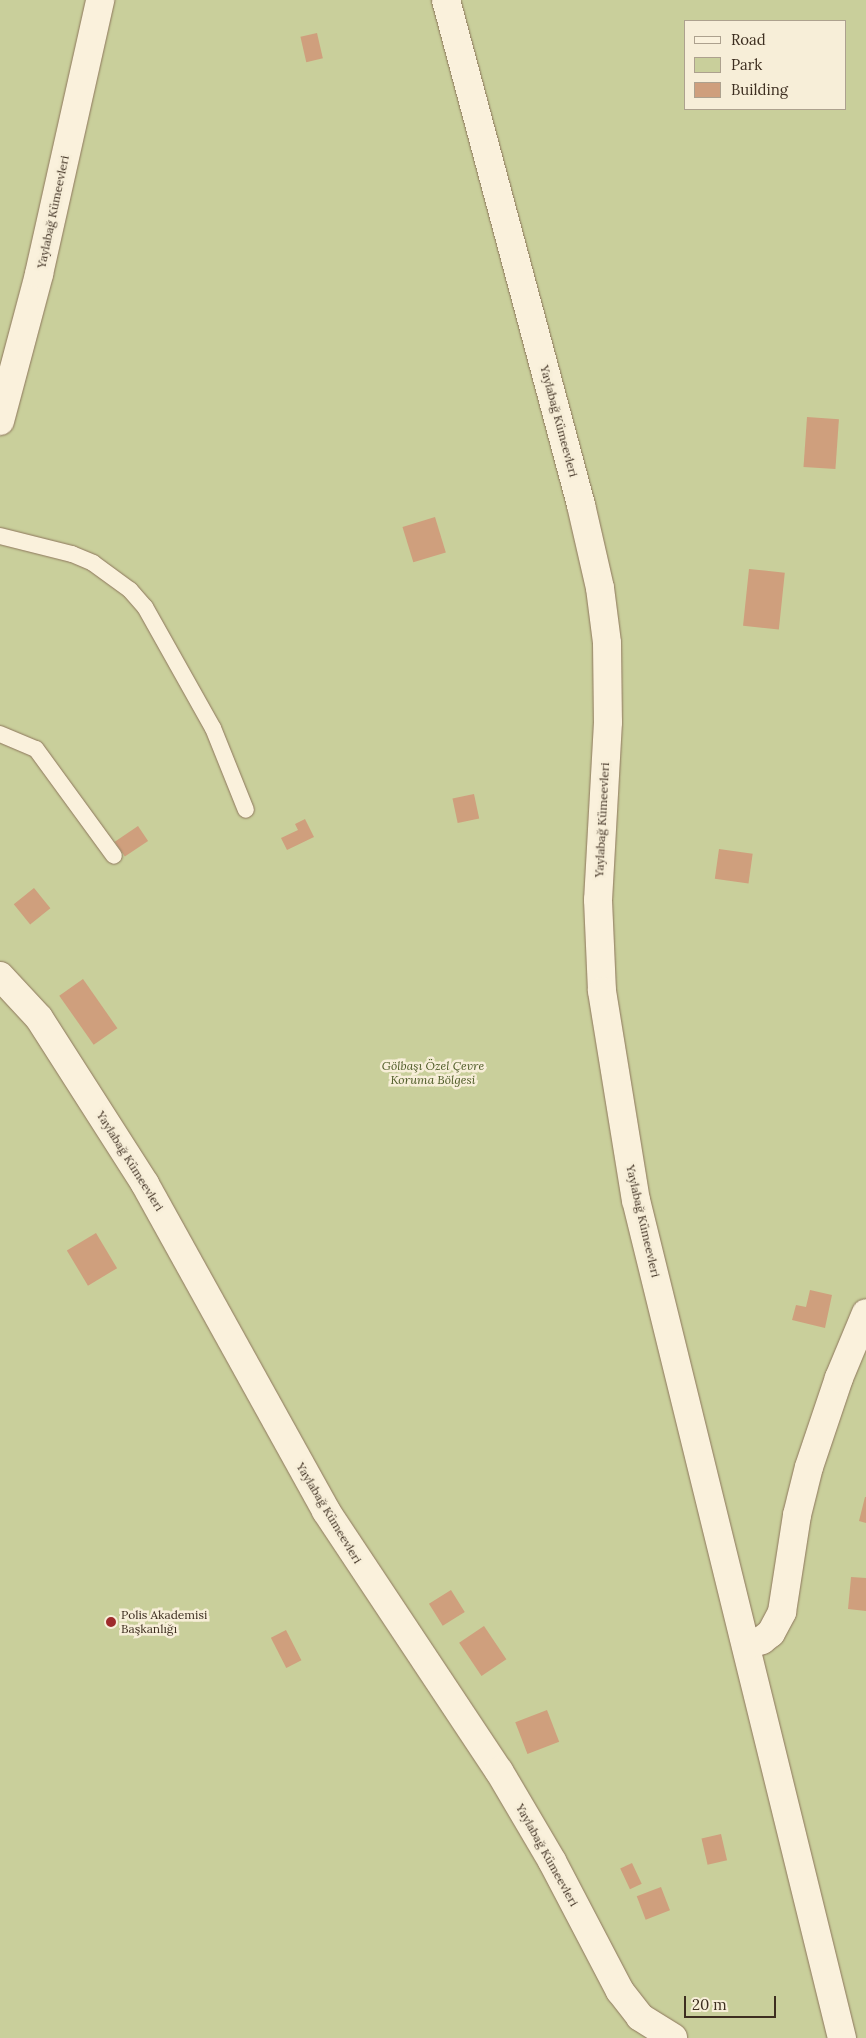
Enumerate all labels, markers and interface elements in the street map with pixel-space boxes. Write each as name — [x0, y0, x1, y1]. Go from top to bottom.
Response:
legend — [684, 20, 846, 110]
text: Road — [731, 30, 766, 49]
text: Park — [731, 55, 762, 74]
text: Building — [731, 80, 788, 99]
street label: Yaylabağ Kümeevleri — [34, 154, 72, 270]
street label: Yaylabağ Kümeevleri — [537, 364, 581, 478]
street label: Yaylabağ Kümeevleri — [592, 762, 612, 878]
park label: Gölbaşı Özel Çevre Koruma Bölgesi — [382, 1059, 484, 1087]
street label: Yaylabağ Kümeevleri — [93, 1108, 167, 1214]
street label: Yaylabağ Kümeevleri — [623, 1163, 663, 1279]
street label: Yaylabağ Kümeevleri — [293, 1460, 365, 1566]
place label: Polis Akademisi Başkanlığı — [121, 1608, 207, 1636]
marker: Polis Akademisi Başkanlığı — [105, 1616, 117, 1628]
street label: Yaylabağ Kümeevleri — [513, 1801, 581, 1909]
scale bar — [686, 1986, 778, 2018]
text: 20 m — [692, 1995, 727, 2014]

